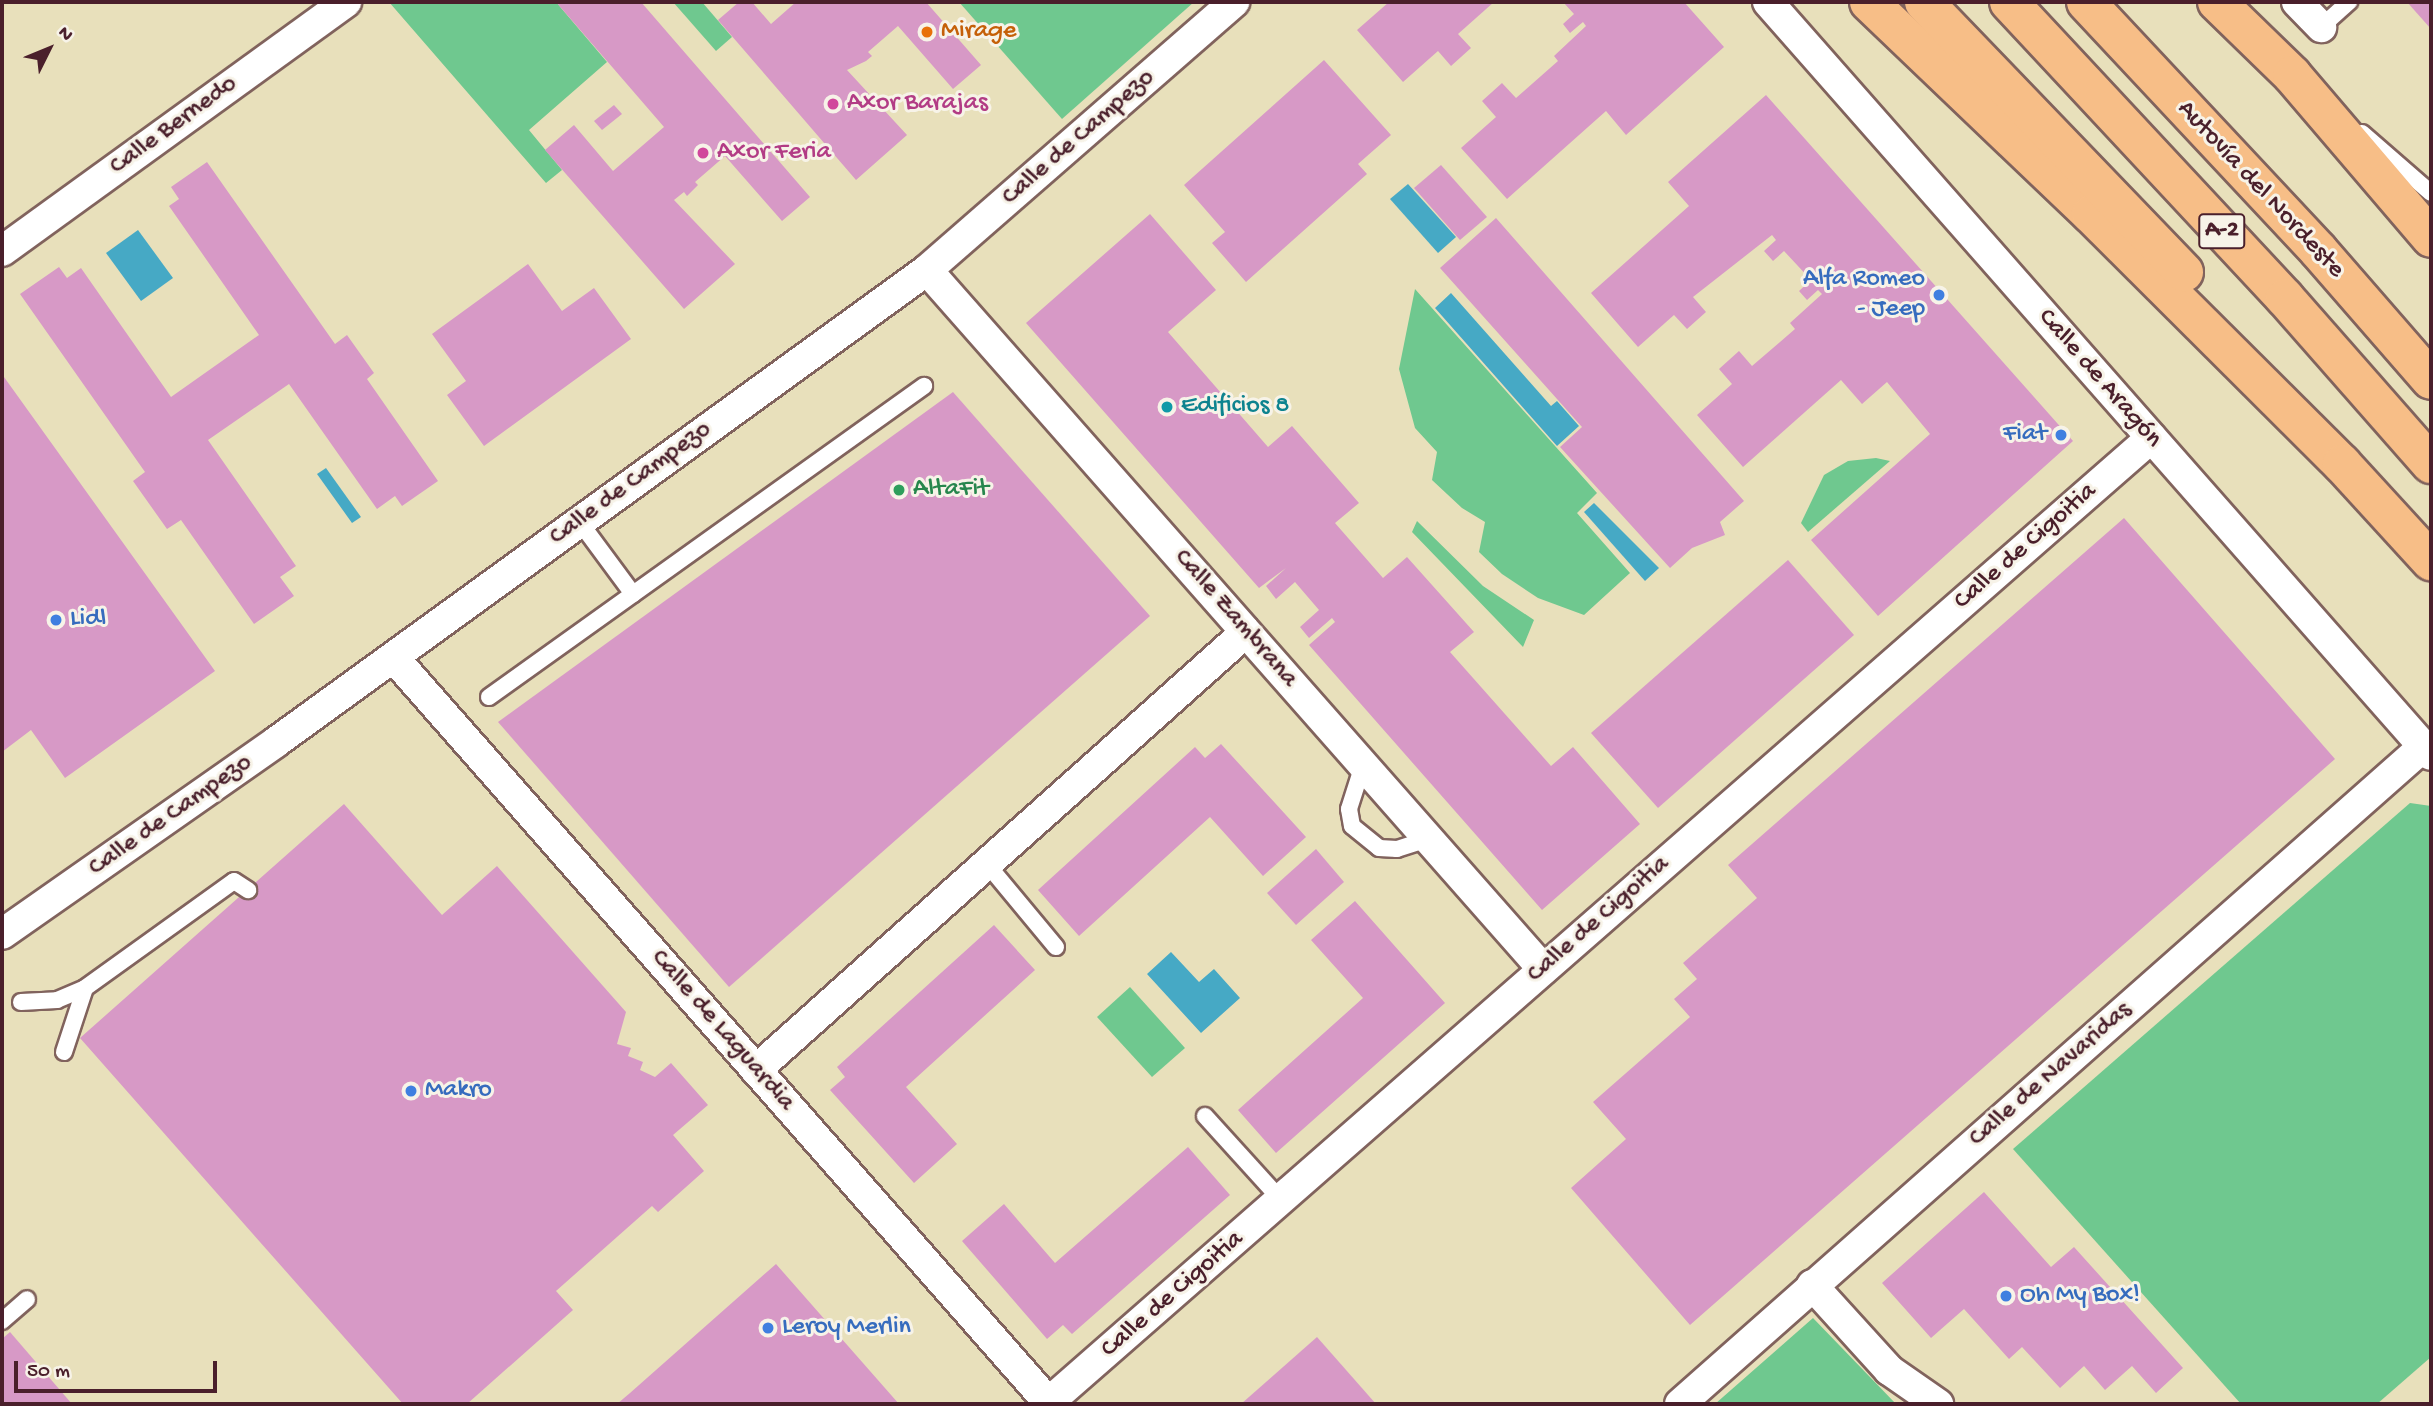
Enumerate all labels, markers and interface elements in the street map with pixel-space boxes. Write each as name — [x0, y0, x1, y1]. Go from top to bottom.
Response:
north arrow — [14, 14, 84, 84]
place label: Mirage — [941, 16, 1017, 48]
text: N — [52, 22, 77, 47]
marker: Mirage — [919, 24, 935, 40]
street label: Calle de Campezo — [996, 63, 1162, 213]
street label: Calle Bernedo — [104, 69, 244, 183]
place label: Axor Barajas — [847, 88, 988, 120]
street label: Autovía del Nordeste — [2170, 95, 2350, 285]
marker: Axor Barajas — [825, 96, 841, 112]
place label: Axor Feria — [717, 137, 831, 169]
marker: Axor Feria — [695, 145, 711, 161]
road number: A-2 — [2198, 210, 2246, 252]
place label: Alfa Romeo - Jeep — [1803, 264, 1925, 326]
marker: Alfa Romeo - Jeep — [1931, 287, 1947, 303]
street label: Calle de Aragón — [2030, 303, 2168, 455]
place label: Edificios 8 — [1181, 391, 1290, 423]
marker: Edificios 8 — [1159, 399, 1175, 415]
street label: Calle de Campezo — [544, 415, 718, 553]
place label: Fiat — [2003, 419, 2047, 451]
marker: Fiat — [2053, 427, 2069, 443]
place label: AltaFit — [913, 474, 989, 506]
street label: Calle de Cigoitia — [1948, 477, 2104, 617]
marker: AltaFit — [891, 482, 907, 498]
street label: Calle Zambrana — [1166, 543, 1304, 695]
place label: Lidl — [70, 604, 106, 636]
marker: Lidl — [48, 612, 64, 628]
street label: Calle de Campezo — [83, 748, 259, 884]
street label: Calle de Cigoitia — [1521, 850, 1677, 990]
street label: Calle de Laguardia — [643, 944, 801, 1118]
street label: Calle de Navaridas — [1963, 996, 2139, 1154]
place label: Makro — [425, 1075, 492, 1107]
marker: Makro — [403, 1083, 419, 1099]
street label: Calle de Cigoitia — [1095, 1225, 1251, 1365]
place label: Oh My Box! — [2020, 1280, 2140, 1312]
marker: Oh My Box! — [1998, 1288, 2014, 1304]
place label: Leroy Merlin — [782, 1312, 911, 1344]
marker: Leroy Merlin — [760, 1320, 776, 1336]
scale bar — [18, 1346, 220, 1390]
text: 50 m — [27, 1360, 70, 1385]

